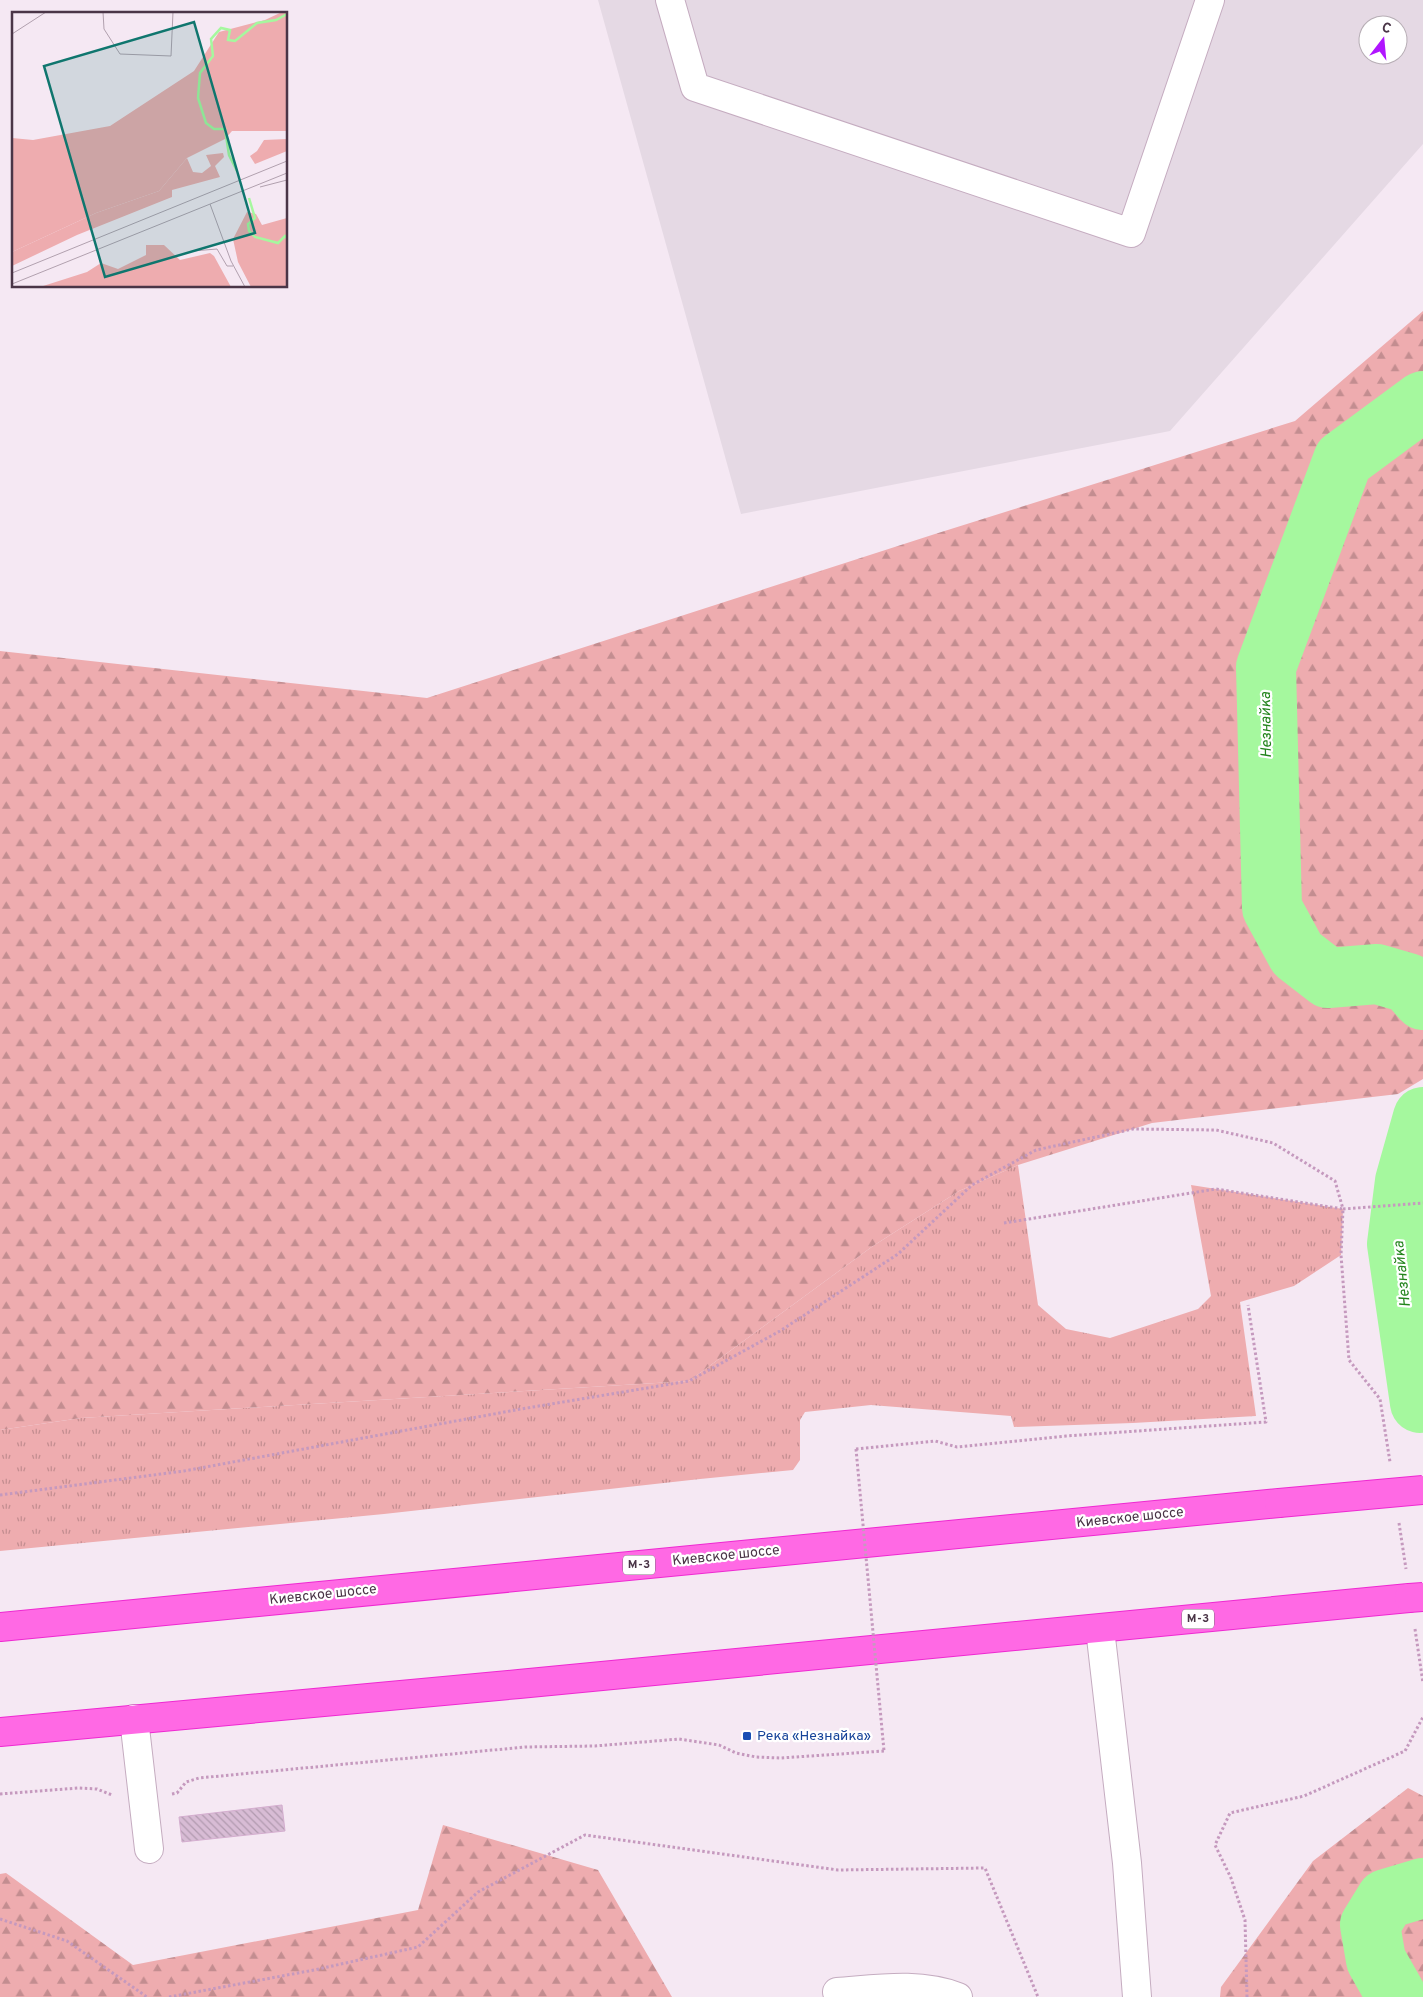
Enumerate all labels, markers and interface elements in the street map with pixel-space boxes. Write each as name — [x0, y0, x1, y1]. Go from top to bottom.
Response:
inset map — [12, 12, 288, 288]
north arrow — [1358, 15, 1408, 65]
text: С — [1380, 20, 1393, 38]
water label: Незнайка — [1257, 691, 1277, 758]
water label: Незнайка — [1390, 1240, 1416, 1308]
street label: Киевское шоссе — [1076, 1504, 1184, 1532]
street label: Киевское шоссе — [672, 1542, 780, 1570]
road number: М-3 — [623, 1556, 655, 1574]
street label: Киевское шоссе — [269, 1581, 377, 1609]
road number: М-3 — [1182, 1610, 1214, 1628]
place label: Река «Незнайка» — [757, 1728, 871, 1745]
marker: Река «Незнайка» — [741, 1730, 753, 1742]

